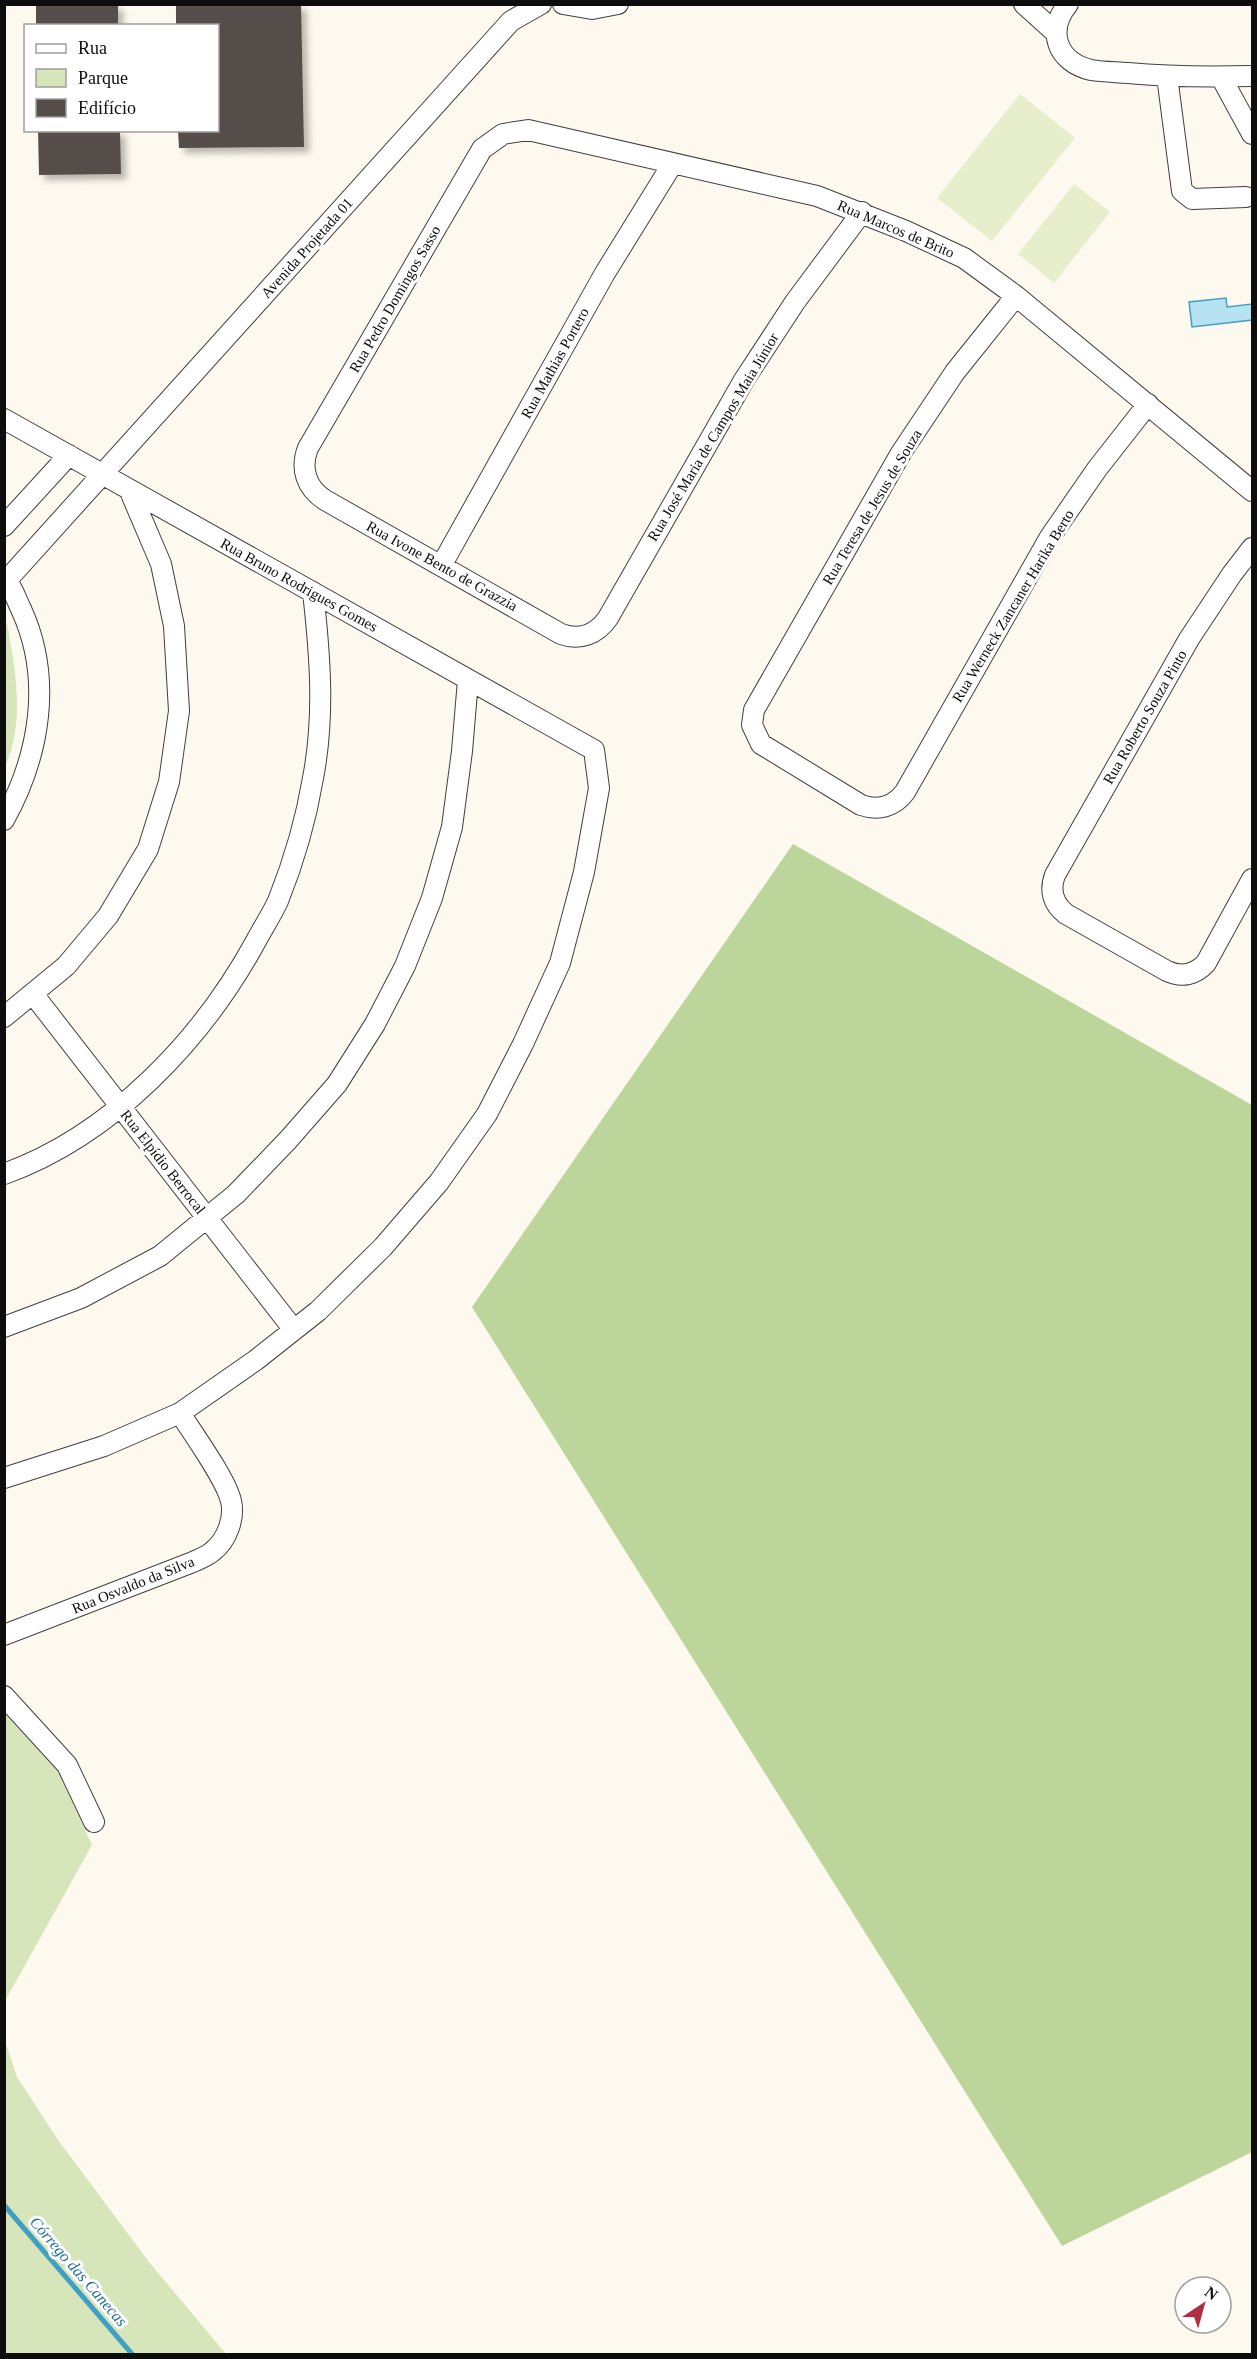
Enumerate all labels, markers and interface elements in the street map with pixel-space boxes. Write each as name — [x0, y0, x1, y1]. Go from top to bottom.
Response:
legend — [24, 24, 219, 132]
text: Rua — [78, 38, 107, 58]
text: Parque — [78, 68, 128, 88]
text: Edifício — [78, 98, 136, 118]
street label: Avenida Projetada 01 — [258, 195, 356, 301]
street label: Rua Marcos de Brito — [835, 197, 957, 261]
street label: Rua Pedro Domingos Sasso — [346, 223, 444, 375]
street label: Rua Mathias Portero — [518, 305, 592, 421]
street label: Rua José Maria de Campos Maia Júnior — [644, 330, 782, 544]
street label: Rua Teresa de Jesus de Souza — [819, 426, 925, 588]
street label: Rua Werneck Zancaner Harika Berto — [949, 507, 1077, 705]
street label: Rua Ivone Bento de Grazzia — [364, 518, 520, 614]
street label: Rua Bruno Rodrigues Gomes — [218, 535, 380, 635]
street label: Rua Roberto Souza Pinto — [1100, 647, 1190, 787]
street label: Rua Elpídio Berrocal — [117, 1107, 209, 1217]
street label: Rua Osvaldo da Silva — [70, 1553, 197, 1617]
water label: Córrego das Canecas — [26, 2213, 131, 2330]
north arrow — [1173, 2275, 1233, 2335]
text: N — [1202, 2283, 1222, 2304]

